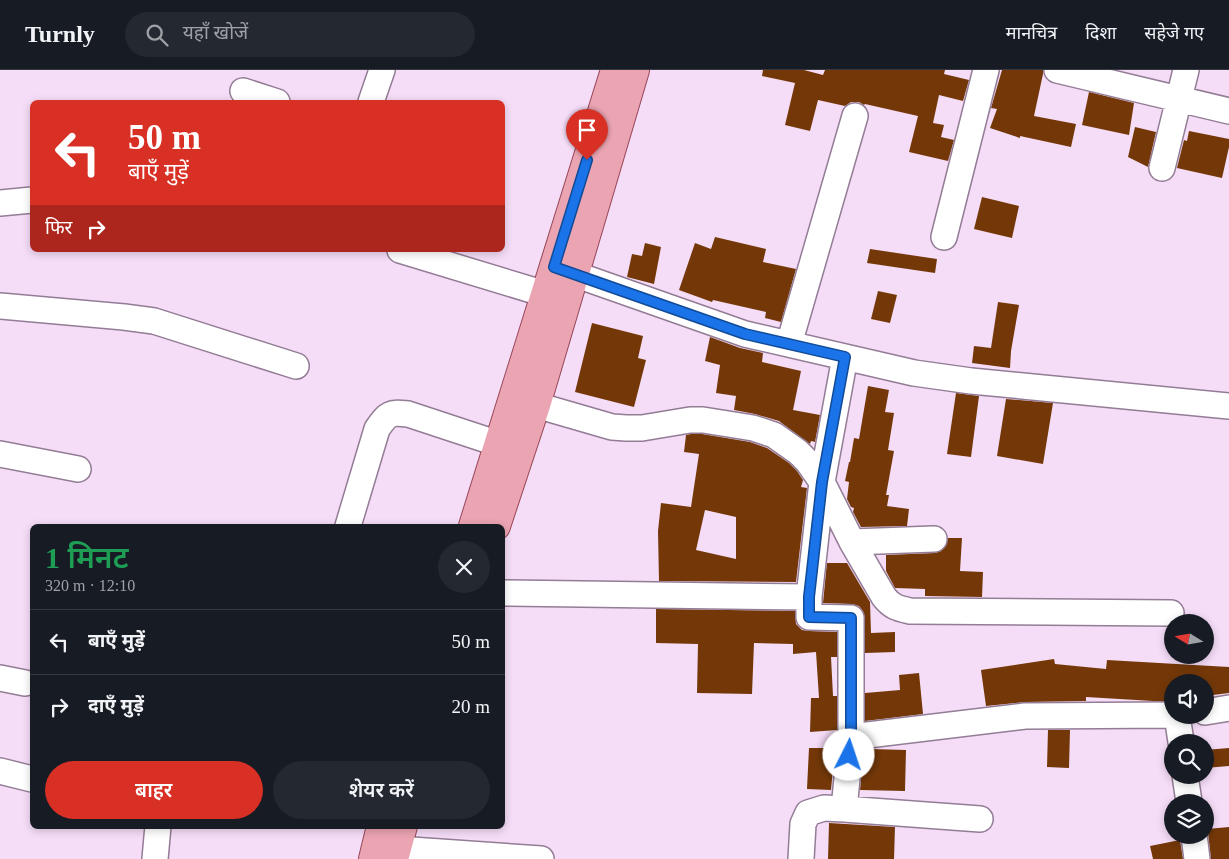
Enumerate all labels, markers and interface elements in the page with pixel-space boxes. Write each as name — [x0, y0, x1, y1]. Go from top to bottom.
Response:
search box — [125, 12, 475, 57]
text: Turnly — [25, 21, 95, 47]
icon: search — [143, 21, 171, 49]
text: यहाँ खोजें — [183, 22, 248, 43]
text: मानचित्र — [1006, 23, 1057, 43]
text: दिशा — [1085, 23, 1116, 43]
text: सहेजे गए — [1144, 23, 1204, 43]
pin — [566, 109, 608, 160]
icon: arrive — [573, 116, 601, 144]
text: 50 m — [128, 118, 201, 157]
icon: left — [45, 120, 110, 185]
text: बाएँ मुड़ें — [128, 159, 189, 184]
icon: right — [82, 215, 110, 243]
text: फिर — [45, 217, 72, 238]
text: 1 मिनट — [45, 541, 128, 574]
button: close — [438, 541, 490, 593]
text: 320 m · 12:10 — [45, 577, 135, 594]
north arrow — [1164, 614, 1214, 664]
map controls — [1164, 614, 1214, 844]
icon: left — [45, 628, 73, 656]
text: बाएँ मुड़ें — [88, 630, 145, 651]
text: 50 m — [451, 631, 490, 652]
button: sound — [1164, 674, 1214, 724]
icon: right — [45, 693, 73, 721]
text: दाएँ मुड़ें — [88, 695, 144, 716]
text: 20 m — [451, 696, 490, 717]
position arrow — [822, 728, 874, 780]
button: search — [1164, 734, 1214, 784]
button: बाहर — [45, 761, 263, 819]
button: शेयर करें — [273, 761, 490, 819]
button: layers — [1164, 794, 1214, 844]

